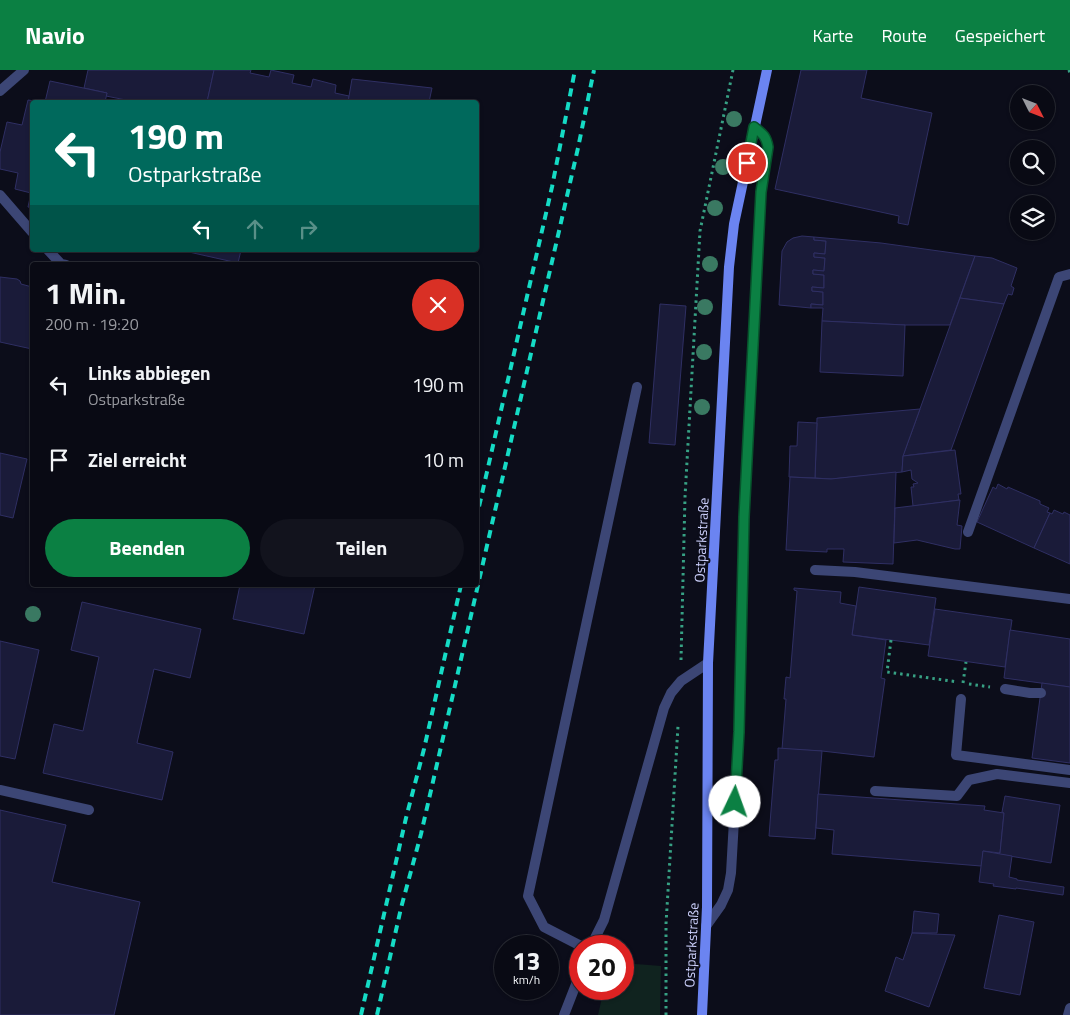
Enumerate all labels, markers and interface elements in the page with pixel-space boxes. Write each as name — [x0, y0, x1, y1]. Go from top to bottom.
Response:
text: Navio — [25, 17, 85, 53]
text: Karte — [812, 22, 853, 49]
text: Route — [881, 22, 927, 49]
text: Gespeichert — [955, 22, 1045, 49]
north arrow — [1010, 85, 1055, 130]
map controls — [1010, 85, 1055, 240]
text: 190 m — [128, 109, 224, 163]
icon: left — [45, 120, 110, 185]
button: search — [1010, 140, 1055, 185]
pin — [726, 142, 768, 184]
icon: arrive — [733, 149, 761, 177]
text: Ostparkstraße — [128, 157, 262, 191]
button: layers — [1010, 195, 1055, 240]
icon: left — [188, 215, 216, 243]
icon: ahead — [241, 215, 269, 243]
icon: right — [294, 215, 322, 243]
text: 1 Min. — [45, 270, 126, 316]
button: close — [412, 279, 464, 331]
text: 200 m · 19:20 — [45, 312, 139, 336]
text: Links abbiegen — [88, 358, 211, 387]
text: 190 m — [412, 370, 464, 399]
icon: left — [45, 371, 73, 399]
text: Ostparkstraße — [88, 387, 185, 411]
text: Ziel erreicht — [88, 445, 186, 474]
text: 10 m — [423, 445, 464, 474]
icon: arrive — [45, 446, 73, 474]
street label: Ostparkstraße — [688, 497, 714, 583]
button: Beenden — [45, 519, 250, 577]
button: Teilen — [260, 519, 464, 577]
position arrow — [708, 775, 760, 827]
street label: Ostparkstraße — [678, 902, 704, 988]
speed limit sign: 20 — [569, 935, 634, 1000]
text: 13 — [512, 942, 541, 980]
text: km/h — [513, 970, 540, 989]

